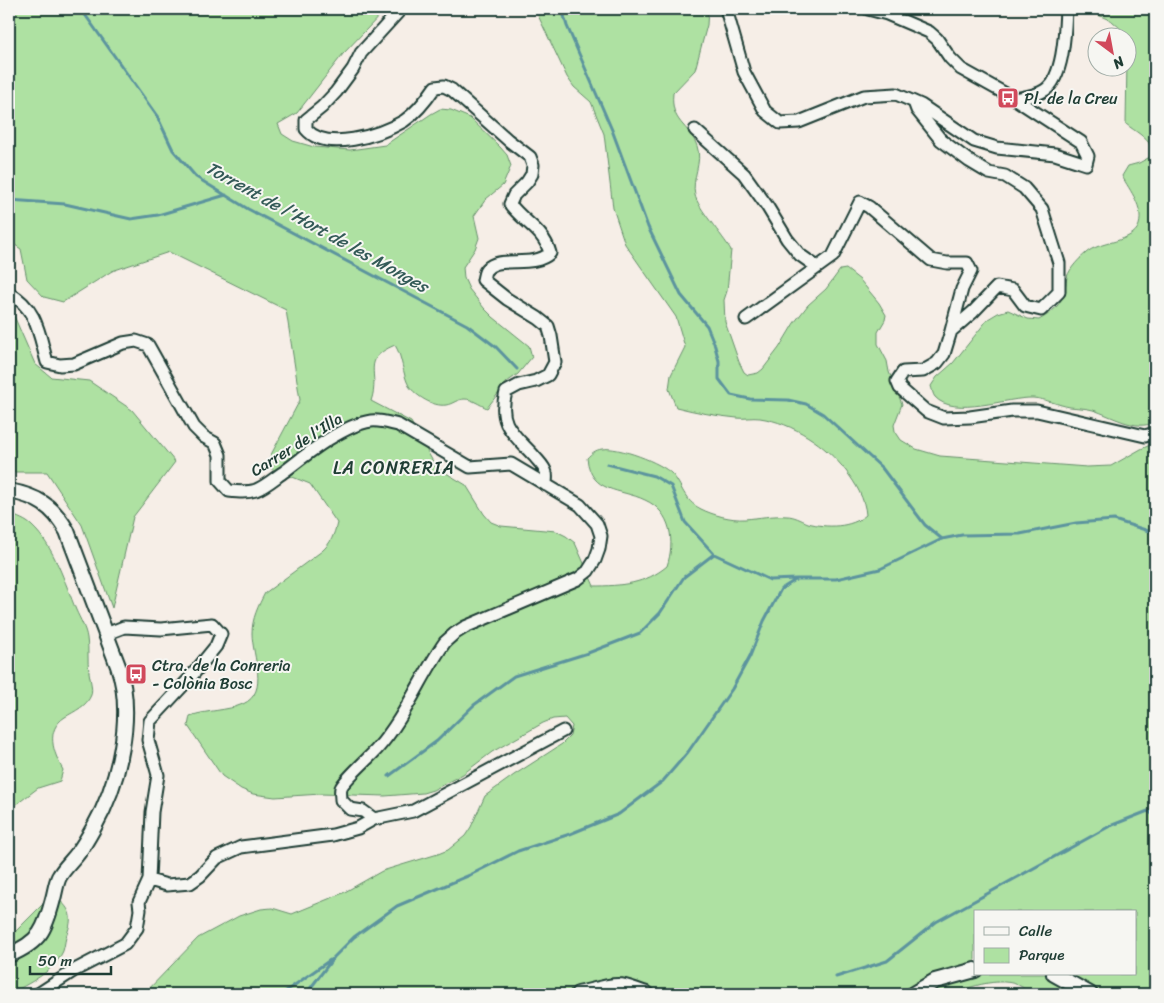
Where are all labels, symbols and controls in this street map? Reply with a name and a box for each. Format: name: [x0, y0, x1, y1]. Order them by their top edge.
north arrow: [1086, 28, 1136, 78]
text: N: [1108, 49, 1130, 76]
place label: Pl. de la Creu: [1024, 84, 1118, 113]
bus stop icon: Pl. de la Creu: [996, 86, 1020, 110]
water label: Torrent de l'Hort de les Monges: [200, 152, 436, 303]
street label: Carrer de l'Illa: [244, 404, 348, 484]
district label: LA CONRERIA: [333, 452, 455, 484]
place label: Ctra. de la Conreria - Colònia Bosc: [152, 651, 291, 698]
bus stop icon: Ctra. de la Conreria - Colònia Bosc: [124, 662, 148, 686]
legend: [974, 910, 1136, 976]
text: Calle: [1019, 918, 1052, 944]
text: Parque: [1019, 942, 1064, 968]
scale bar: [30, 943, 111, 975]
text: 50 m: [38, 948, 73, 974]

